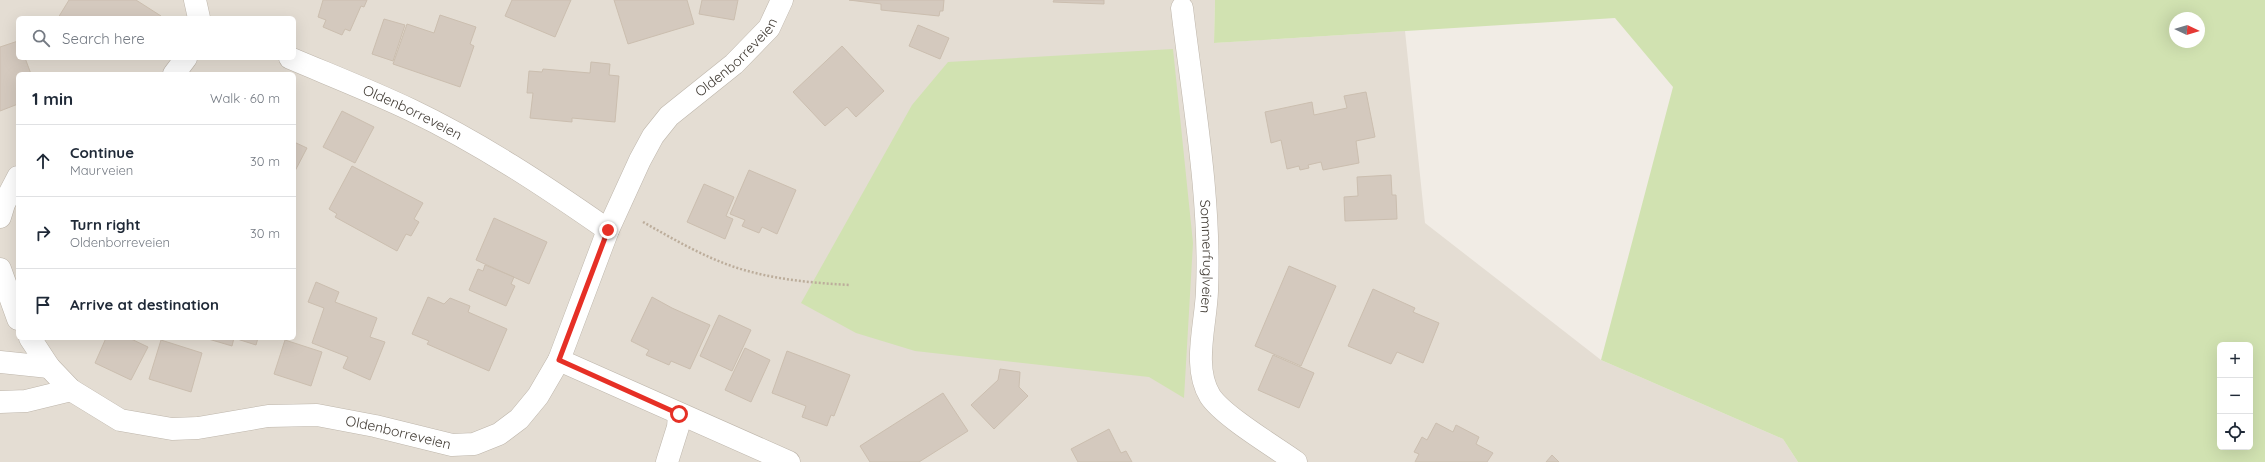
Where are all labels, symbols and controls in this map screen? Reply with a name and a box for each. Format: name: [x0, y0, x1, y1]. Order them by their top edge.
north arrow: [2169, 12, 2205, 48]
street label: Oldenborreveien: [691, 15, 781, 101]
search box: [16, 16, 296, 60]
icon: search: [30, 27, 52, 49]
text: Search here: [62, 29, 145, 48]
street label: Oldenborreveien: [360, 81, 465, 144]
text: 1 min: [32, 88, 73, 109]
text: Walk · 60 m: [210, 90, 280, 106]
text: Continue: [70, 143, 134, 162]
icon: ahead: [32, 150, 54, 172]
text: 30 m: [250, 153, 280, 169]
text: Maurveien: [70, 162, 133, 178]
street label: Sommerfuglveien: [1196, 199, 1217, 314]
text: Turn right: [70, 215, 141, 234]
route end: [599, 221, 617, 239]
icon: right: [32, 222, 54, 244]
text: 30 m: [250, 225, 280, 241]
text: Oldenborreveien: [70, 234, 170, 250]
icon: arrive: [32, 294, 54, 316]
text: Arrive at destination: [70, 295, 219, 314]
map controls: [2217, 342, 2253, 450]
button: +: [2217, 342, 2253, 378]
button: −: [2217, 378, 2253, 414]
route start: [670, 405, 688, 423]
street label: Oldenborreveien: [344, 412, 453, 453]
button: locate: [2217, 414, 2253, 450]

